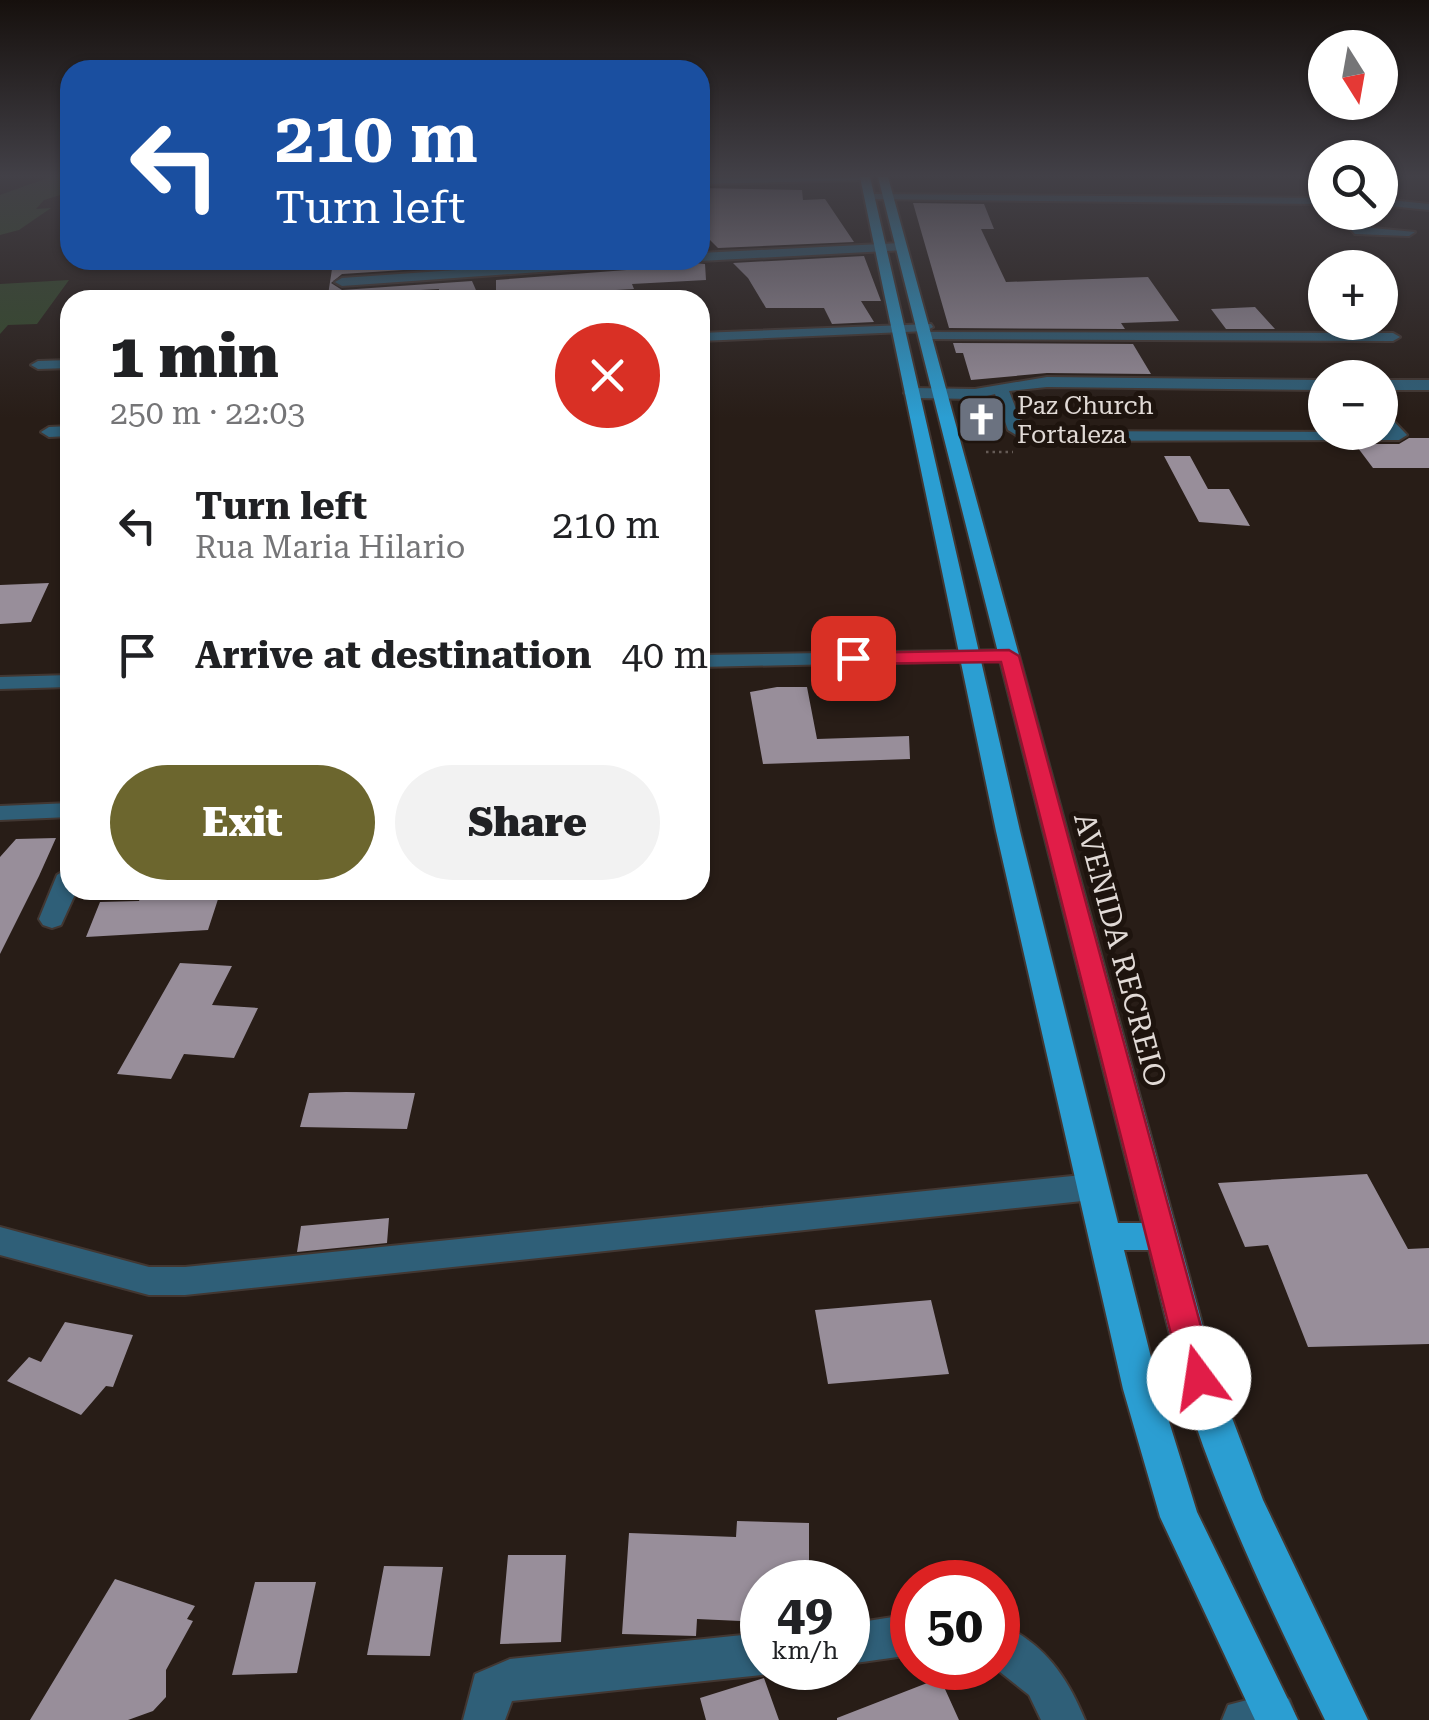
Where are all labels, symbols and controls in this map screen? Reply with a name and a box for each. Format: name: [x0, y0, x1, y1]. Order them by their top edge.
north arrow: [1308, 30, 1398, 120]
map controls: [1308, 30, 1398, 450]
text: 210 m: [275, 97, 478, 179]
icon: left: [110, 100, 240, 230]
button: search: [1308, 140, 1398, 230]
text: Turn left: [275, 181, 465, 234]
button: +: [1308, 250, 1398, 340]
text: 1 min: [110, 321, 279, 392]
button: close: [555, 323, 660, 428]
button: −: [1308, 360, 1398, 450]
place label: Paz Church Fortaleza: [1017, 391, 1154, 449]
church icon: Paz Church Fortaleza: [956, 393, 1008, 445]
text: 250 m · 22:03: [110, 394, 305, 432]
text: Turn left: [195, 484, 367, 528]
icon: left: [110, 498, 165, 553]
text: 210 m: [552, 503, 660, 547]
text: Rua Maria Hilario: [195, 528, 465, 566]
pin: [811, 616, 896, 701]
icon: arrive: [110, 628, 165, 683]
icon: arrive: [826, 631, 881, 686]
text: Arrive at destination: [195, 633, 591, 677]
text: 40 m: [621, 633, 708, 677]
button: Exit: [110, 765, 375, 880]
button: Share: [395, 765, 660, 880]
street label: AVENIDA RECREIO: [1067, 809, 1174, 1091]
position arrow: [1147, 1326, 1251, 1430]
speed limit sign: 50: [890, 1560, 1020, 1690]
text: 49: [777, 1584, 833, 1642]
text: km/h: [772, 1636, 838, 1665]

